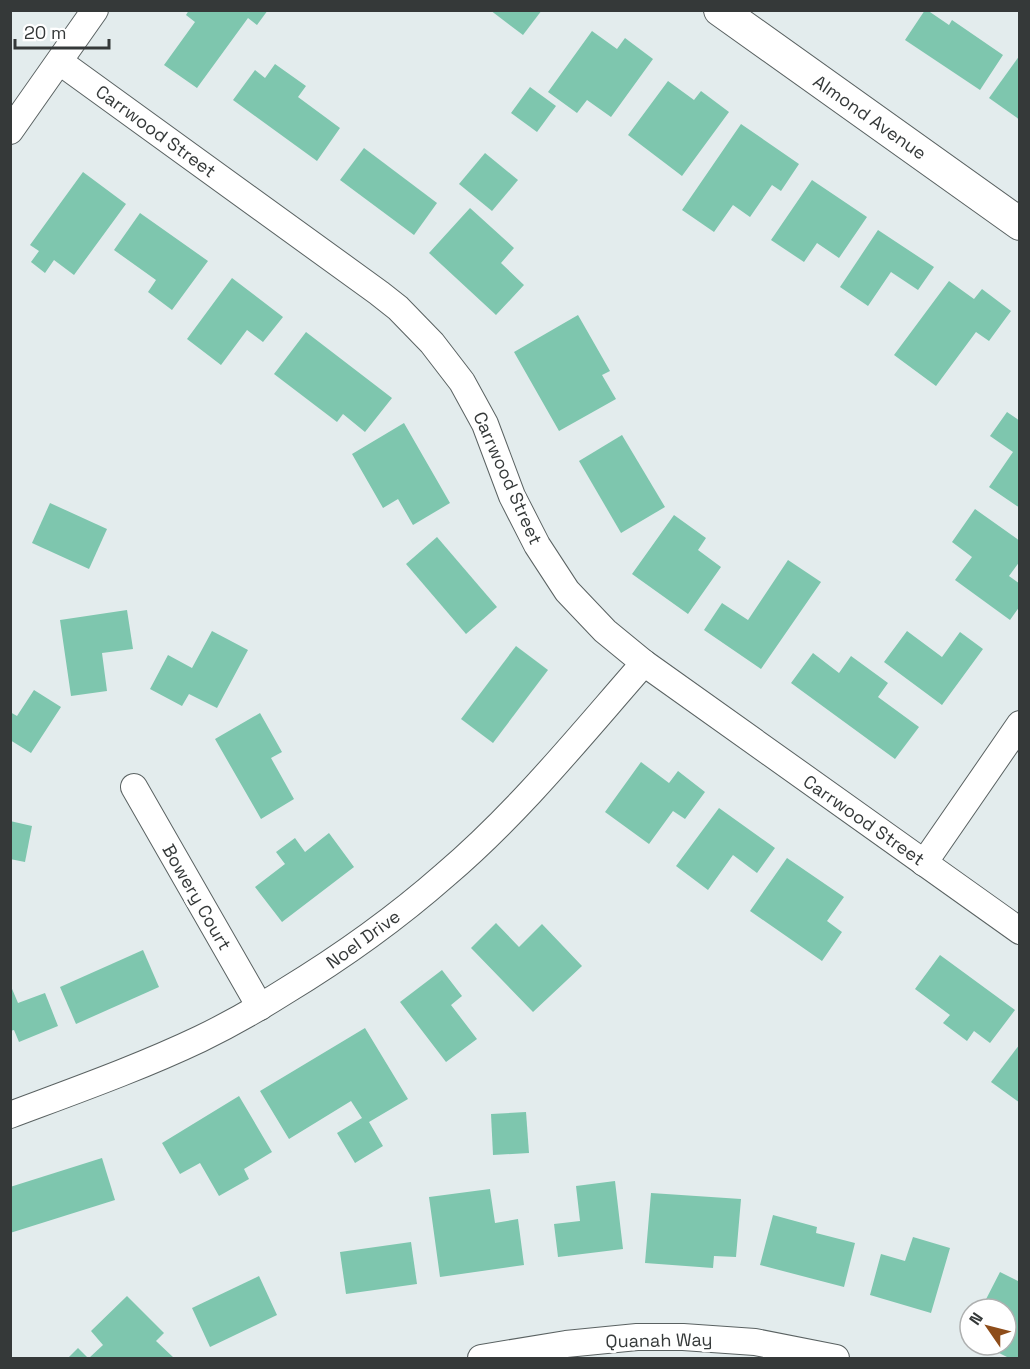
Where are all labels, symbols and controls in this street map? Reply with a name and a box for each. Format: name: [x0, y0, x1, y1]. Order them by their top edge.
scale bar: [15, 12, 110, 50]
text: 20 m: [24, 21, 67, 44]
street label: Almond Avenue: [809, 69, 931, 165]
street label: Carrwood Street: [91, 80, 221, 182]
street label: Carrwood Street: [468, 408, 548, 548]
street label: Carrwood Street: [799, 770, 929, 870]
street label: Bowery Court: [157, 840, 237, 954]
street label: Noel Drive: [321, 904, 405, 974]
north arrow: [958, 1297, 1018, 1357]
text: N: [964, 1308, 988, 1329]
street label: Quanah Way: [605, 1328, 713, 1352]

